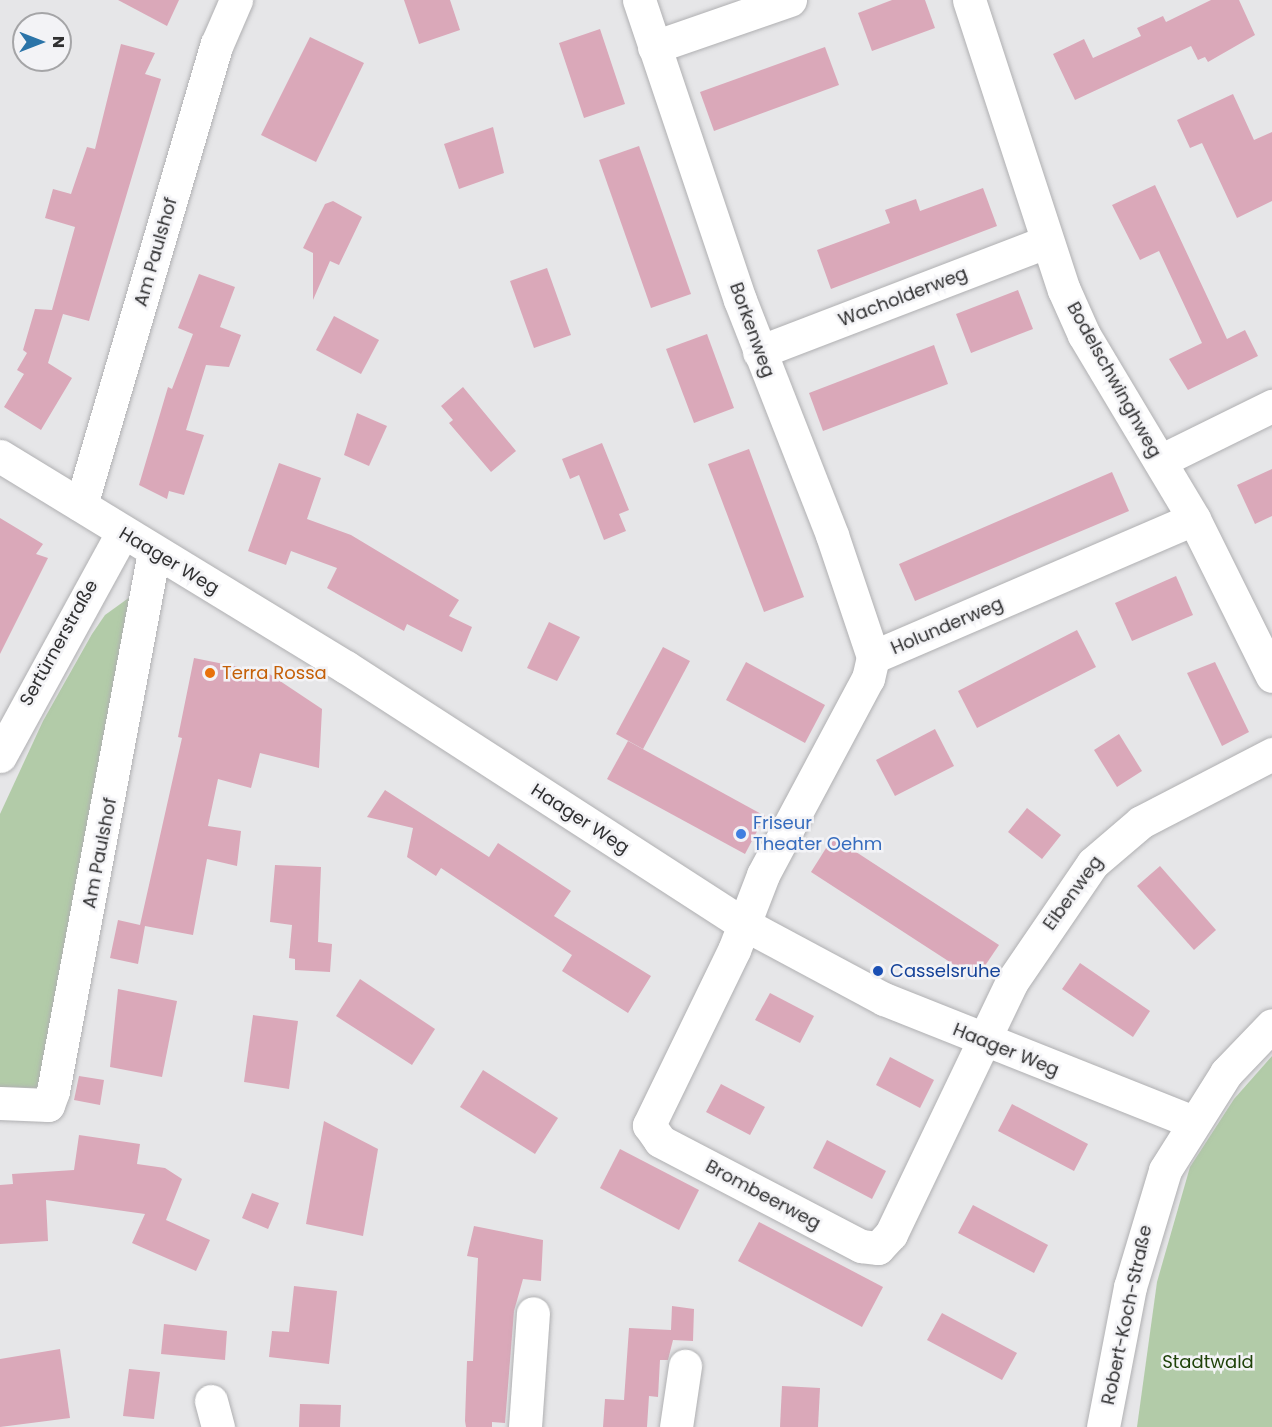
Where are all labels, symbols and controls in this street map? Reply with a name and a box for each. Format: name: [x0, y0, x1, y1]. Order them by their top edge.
north arrow: [12, 12, 72, 72]
text: N: [47, 36, 70, 48]
street label: Am Paulshof: [130, 195, 182, 309]
street label: Wacholderweg: [836, 263, 970, 331]
street label: Borkenweg: [725, 280, 779, 380]
street label: Bodelschwinghweg: [1062, 298, 1166, 462]
street label: Haager Weg: [115, 523, 223, 599]
street label: Sertürnerstraße: [15, 576, 103, 710]
street label: Holunderweg: [888, 593, 1006, 659]
place label: Terra Rossa: [222, 662, 327, 684]
marker: Terra Rossa: [203, 666, 217, 680]
street label: Haager Weg: [527, 779, 633, 859]
street label: Am Paulshof: [79, 796, 121, 910]
place label: Friseur Theater Oehm: [753, 813, 882, 856]
marker: Friseur Theater Oehm: [734, 827, 748, 841]
street label: Eibenweg: [1039, 852, 1107, 934]
place label: Casselsruhe: [890, 960, 1001, 982]
marker: Casselsruhe: [871, 964, 885, 978]
street label: Haager Weg: [950, 1019, 1062, 1081]
street label: Brombeerweg: [702, 1156, 824, 1234]
street label: Robert-Koch-Straße: [1097, 1223, 1157, 1407]
park label: Stadtwald: [1162, 1351, 1254, 1373]

